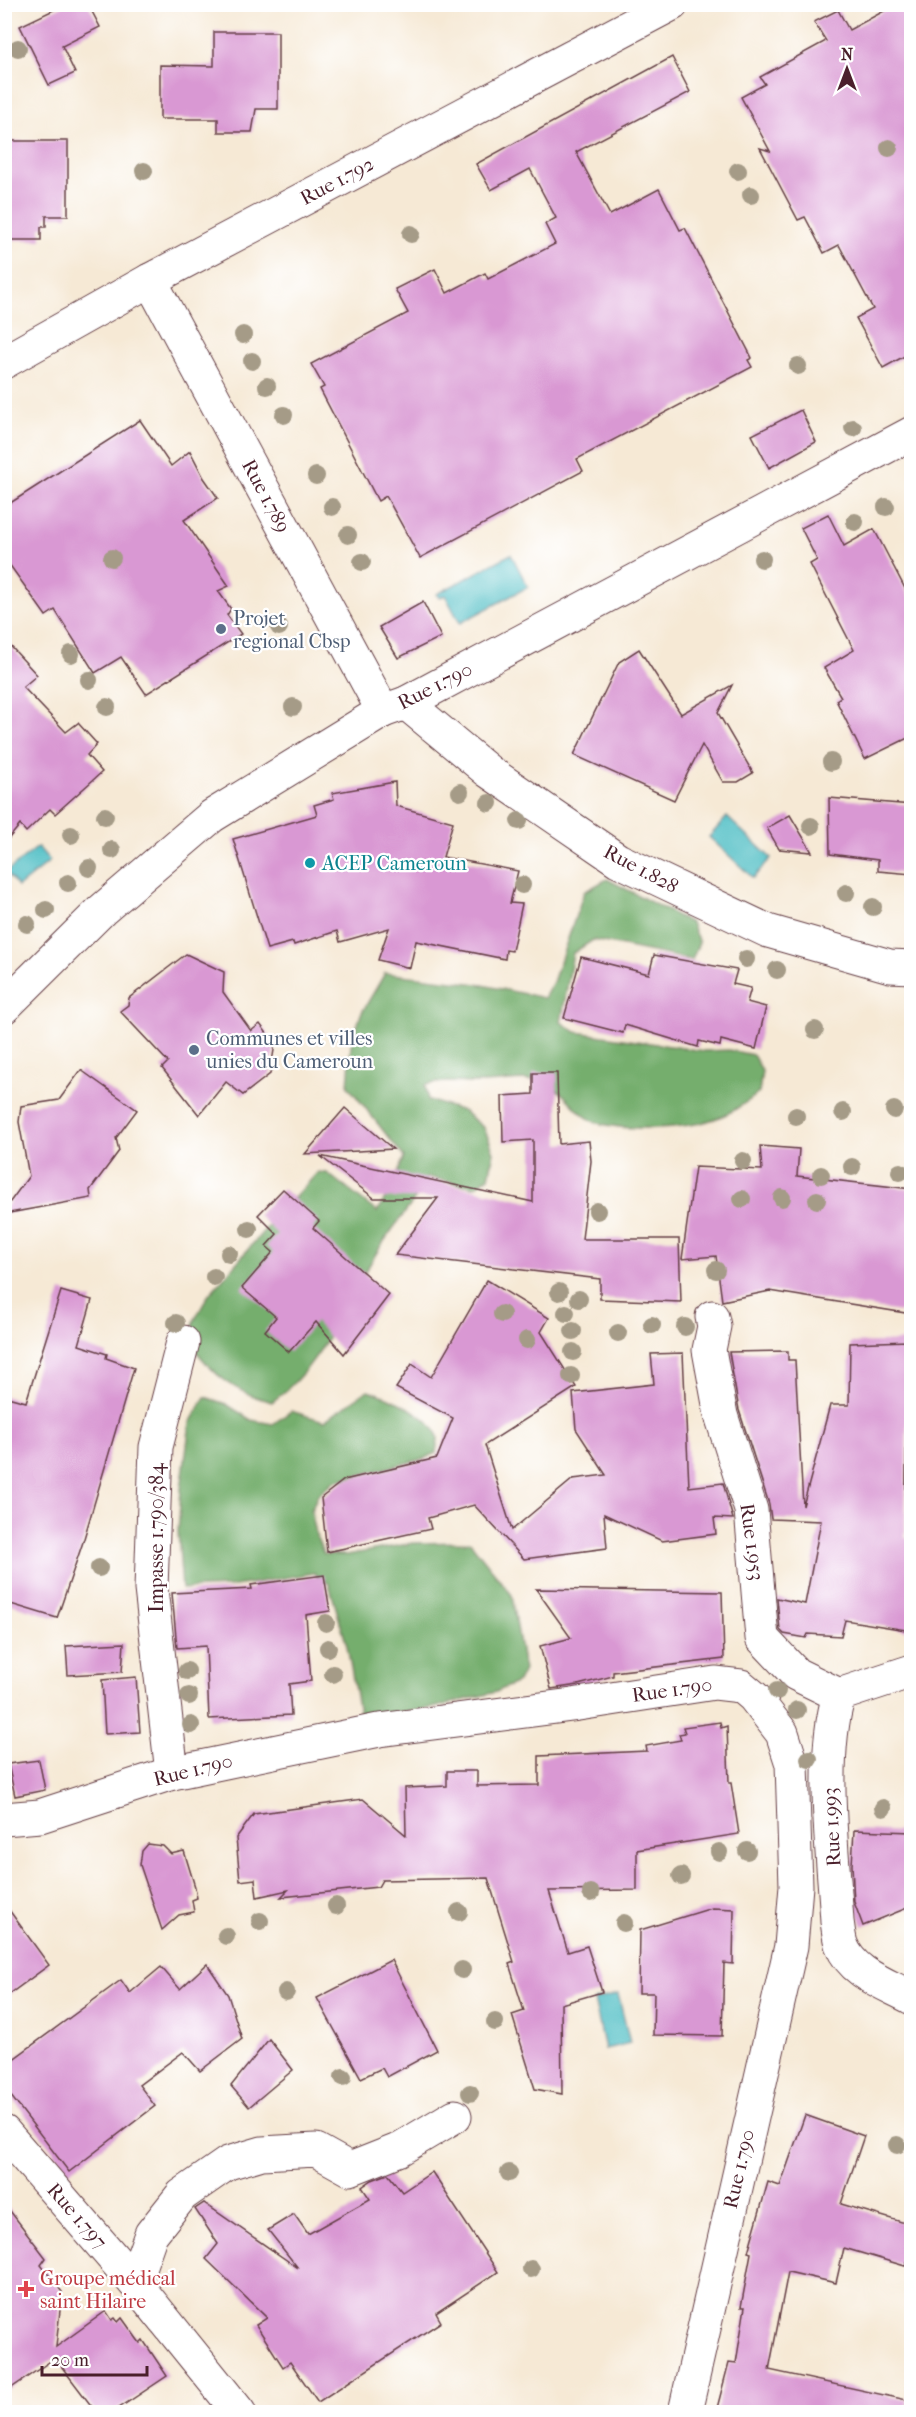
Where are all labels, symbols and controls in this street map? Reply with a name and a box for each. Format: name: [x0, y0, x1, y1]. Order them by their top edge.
north arrow: [817, 39, 877, 99]
text: N: [841, 45, 854, 64]
street label: Rue 1.792: [296, 152, 378, 210]
street label: Rue 1.789: [237, 455, 295, 537]
place label: Projet regional Cbsp: [233, 607, 351, 653]
marker: Projet regional Cbsp: [214, 622, 228, 636]
street label: Rue 1.790: [394, 657, 476, 715]
street label: Rue 1.828: [600, 840, 682, 898]
place label: ACEP Cameroun: [321, 852, 467, 875]
marker: ACEP Cameroun: [303, 856, 317, 870]
place label: Communes et villes unies du Cameroun: [205, 1027, 373, 1073]
marker: Communes et villes unies du Cameroun: [187, 1043, 201, 1057]
street label: Impasse 1.790/384: [145, 1462, 168, 1613]
street label: Rue 1.953: [735, 1502, 769, 1582]
street label: Rue 1.790: [630, 1673, 714, 1707]
street label: Rue 1.790: [151, 1749, 235, 1791]
street label: Rue 1.993: [818, 1787, 846, 1867]
street label: Rue 1.790: [719, 2127, 759, 2211]
street label: Rue 1.797: [42, 2179, 112, 2254]
place label: Groupe médical saint Hilaire: [40, 2267, 176, 2313]
marker: Groupe médical saint Hilaire: [17, 2280, 35, 2298]
scale bar: [42, 2339, 147, 2377]
text: 20 m: [51, 2350, 89, 2371]

